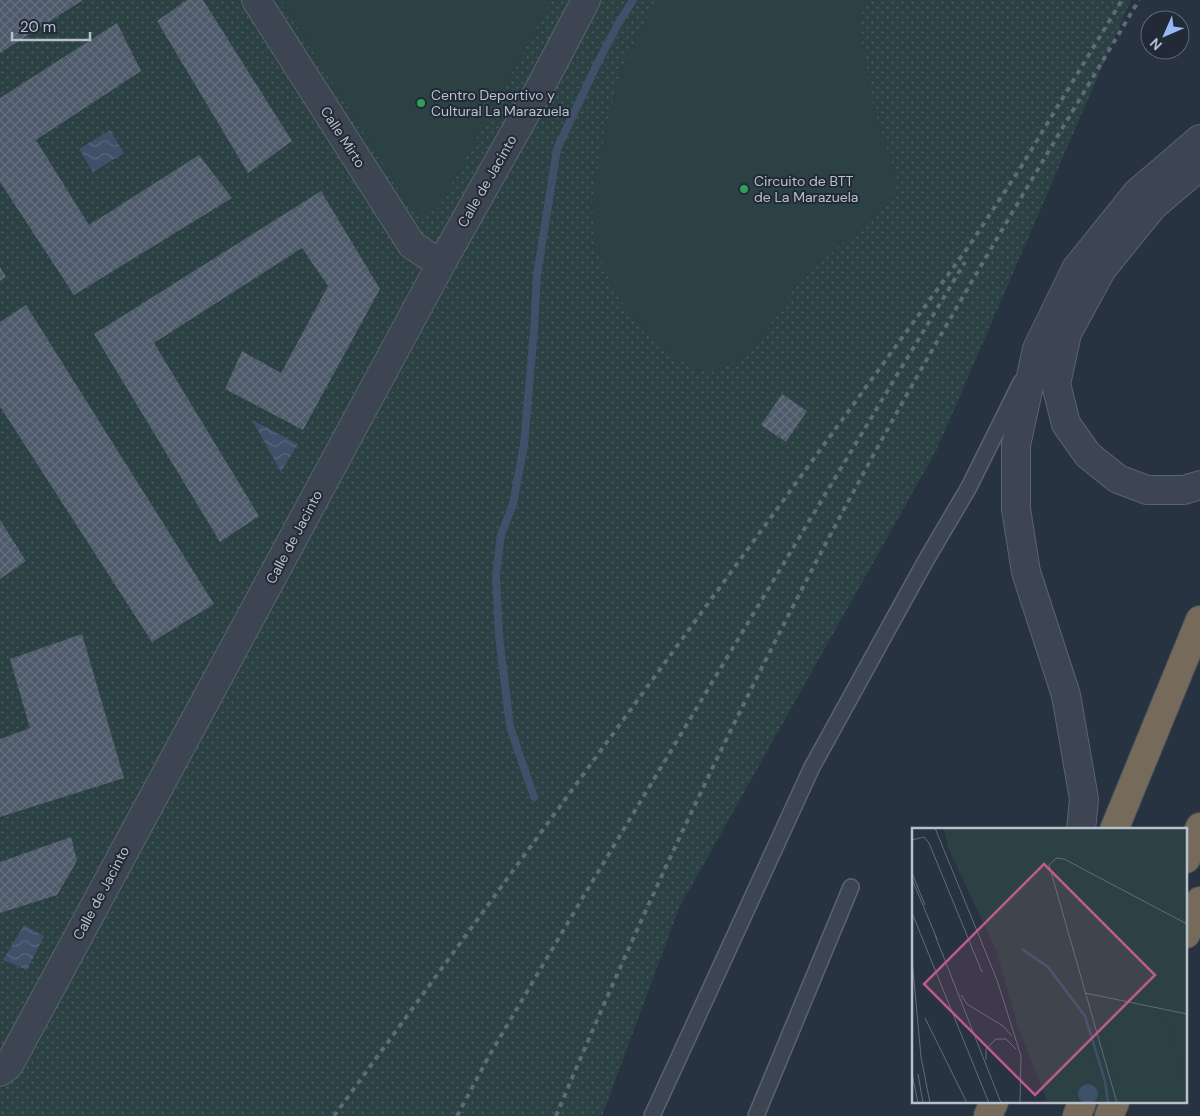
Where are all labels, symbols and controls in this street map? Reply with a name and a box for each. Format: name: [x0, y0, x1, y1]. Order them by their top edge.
scale bar: [12, 10, 90, 42]
north arrow: [1140, 10, 1190, 60]
text: 20 m: [20, 17, 56, 37]
text: N: [1146, 34, 1166, 54]
place label: Centro Deportivo y Cultural La Marazuela: [431, 86, 569, 120]
marker: Centro Deportivo y Cultural La Marazuela: [415, 97, 427, 109]
street label: Calle Mirto: [317, 103, 369, 171]
street label: Calle de Jacinto: [453, 132, 521, 230]
place label: Circuito de BTT de La Marazuela: [754, 172, 858, 206]
marker: Circuito de BTT de La Marazuela: [738, 183, 750, 195]
street label: Calle de Jacinto: [262, 487, 326, 587]
inset map: [912, 828, 1188, 1104]
street label: Calle de Jacinto: [69, 843, 133, 943]

